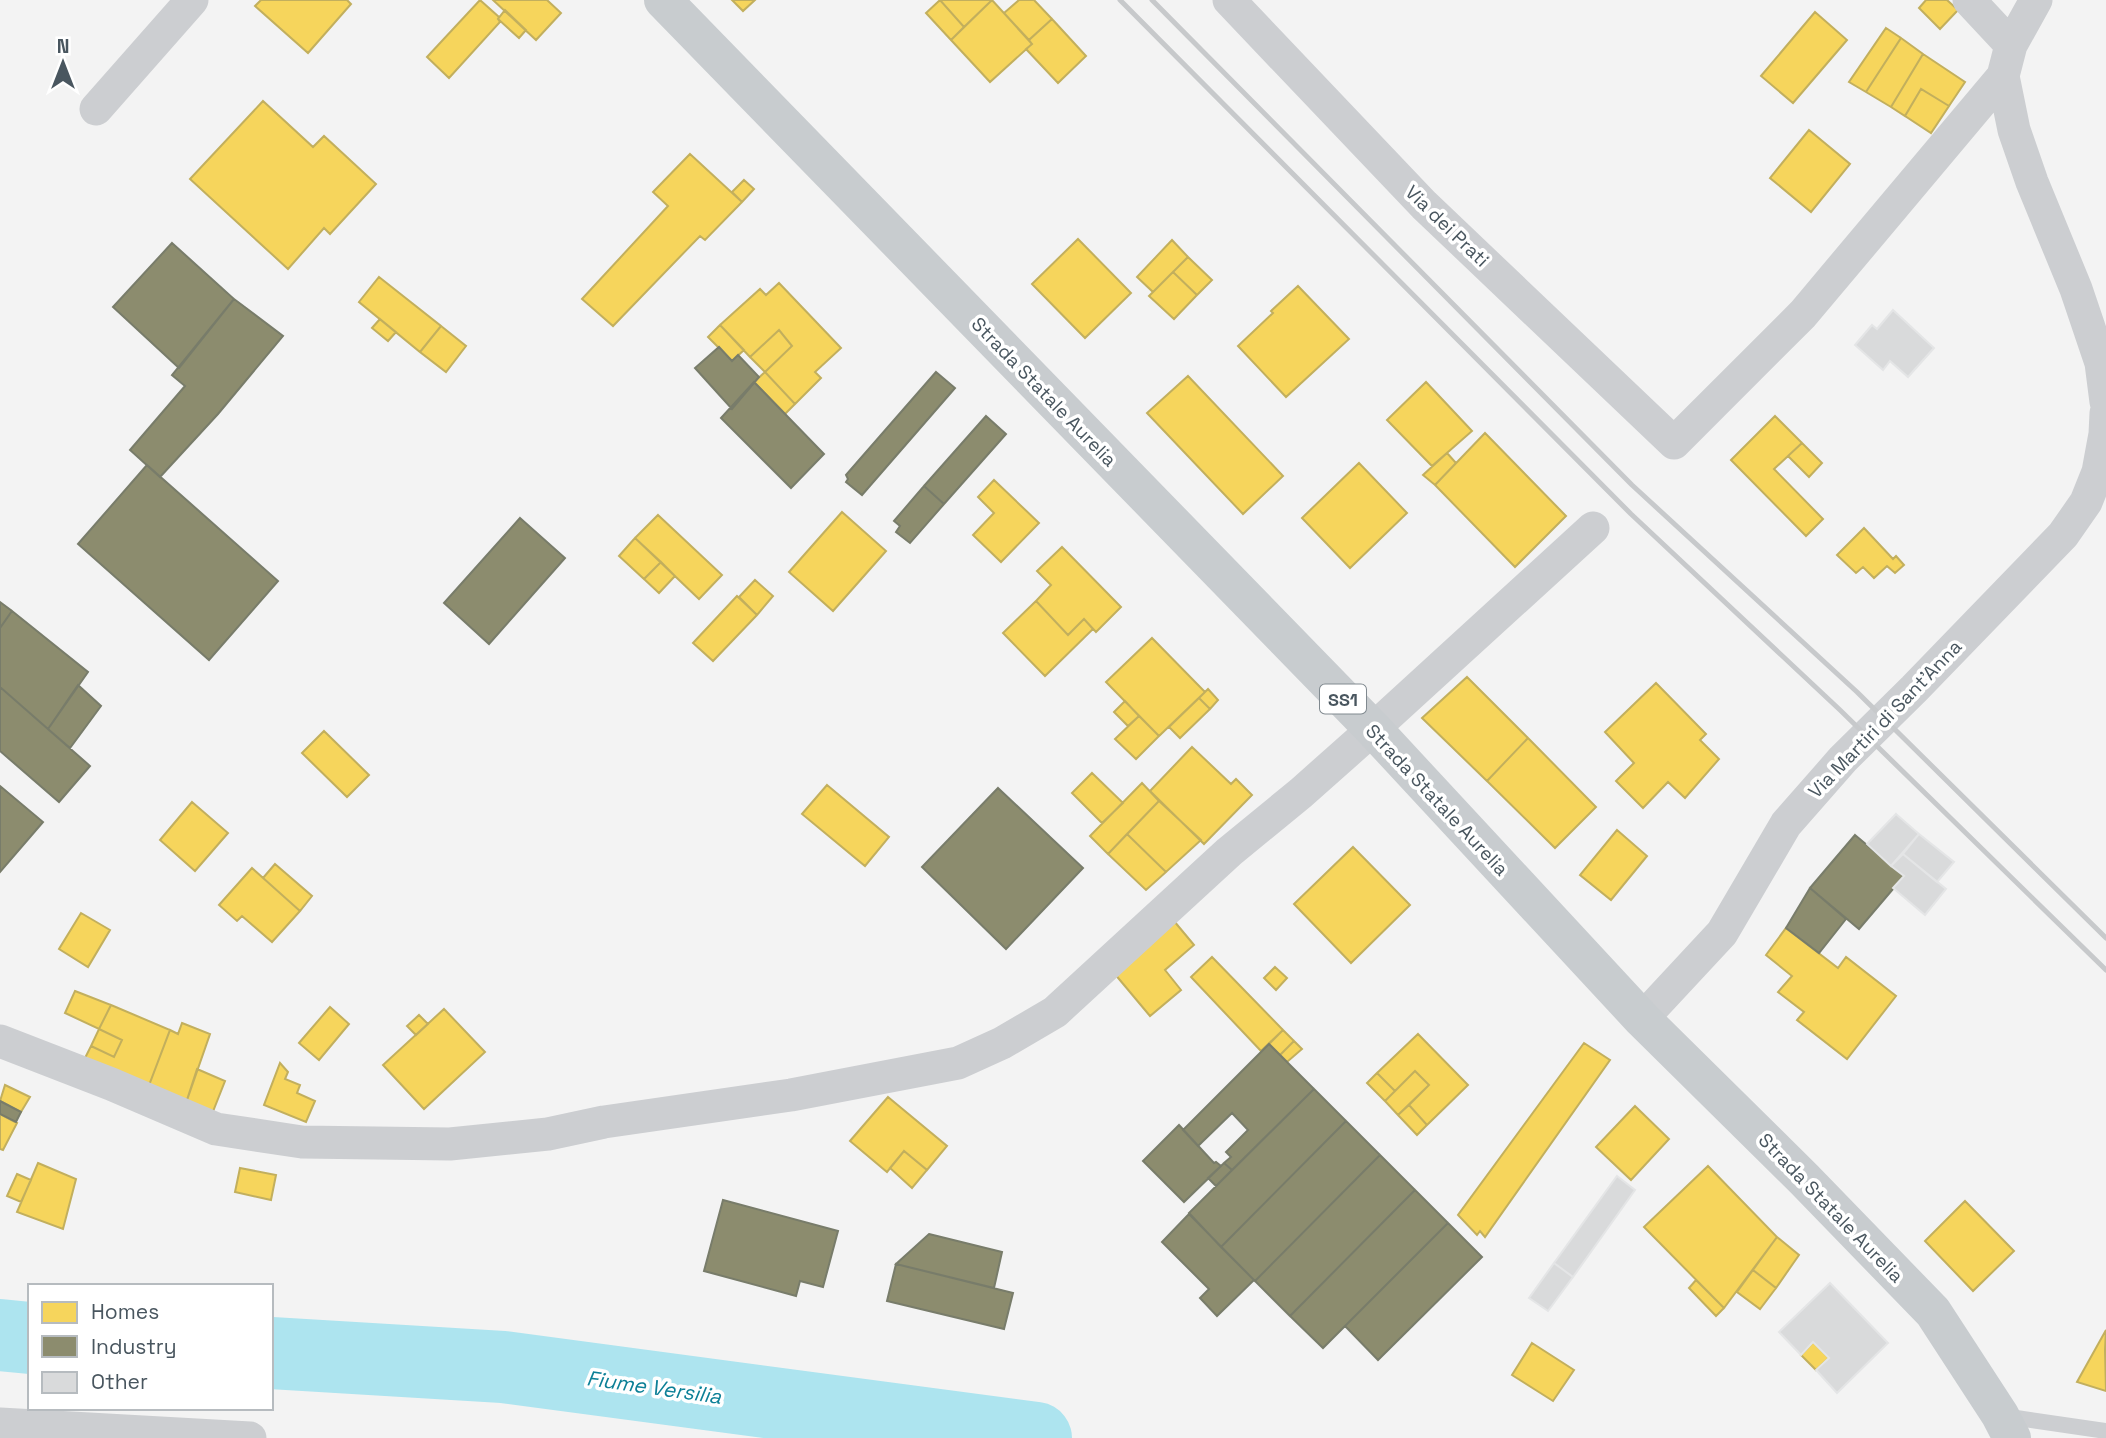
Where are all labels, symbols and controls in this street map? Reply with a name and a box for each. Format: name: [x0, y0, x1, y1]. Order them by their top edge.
north arrow: [28, 28, 98, 98]
text: N: [57, 34, 69, 59]
street label: Via dei Prati: [1400, 180, 1494, 272]
street label: Strada Statale Aurelia: [966, 312, 1122, 472]
street label: Via Martiri di Sant'Anna: [1803, 634, 1967, 803]
road number: SS1: [1320, 684, 1366, 714]
street label: Strada Statale Aurelia: [1360, 719, 1514, 881]
street label: Strada Statale Aurelia: [1753, 1128, 1909, 1288]
legend: [28, 1284, 273, 1410]
text: Homes: [91, 1298, 159, 1325]
text: Industry: [91, 1333, 177, 1360]
water label: Fiume Versilia: [585, 1364, 724, 1410]
text: Other: [91, 1368, 148, 1395]

